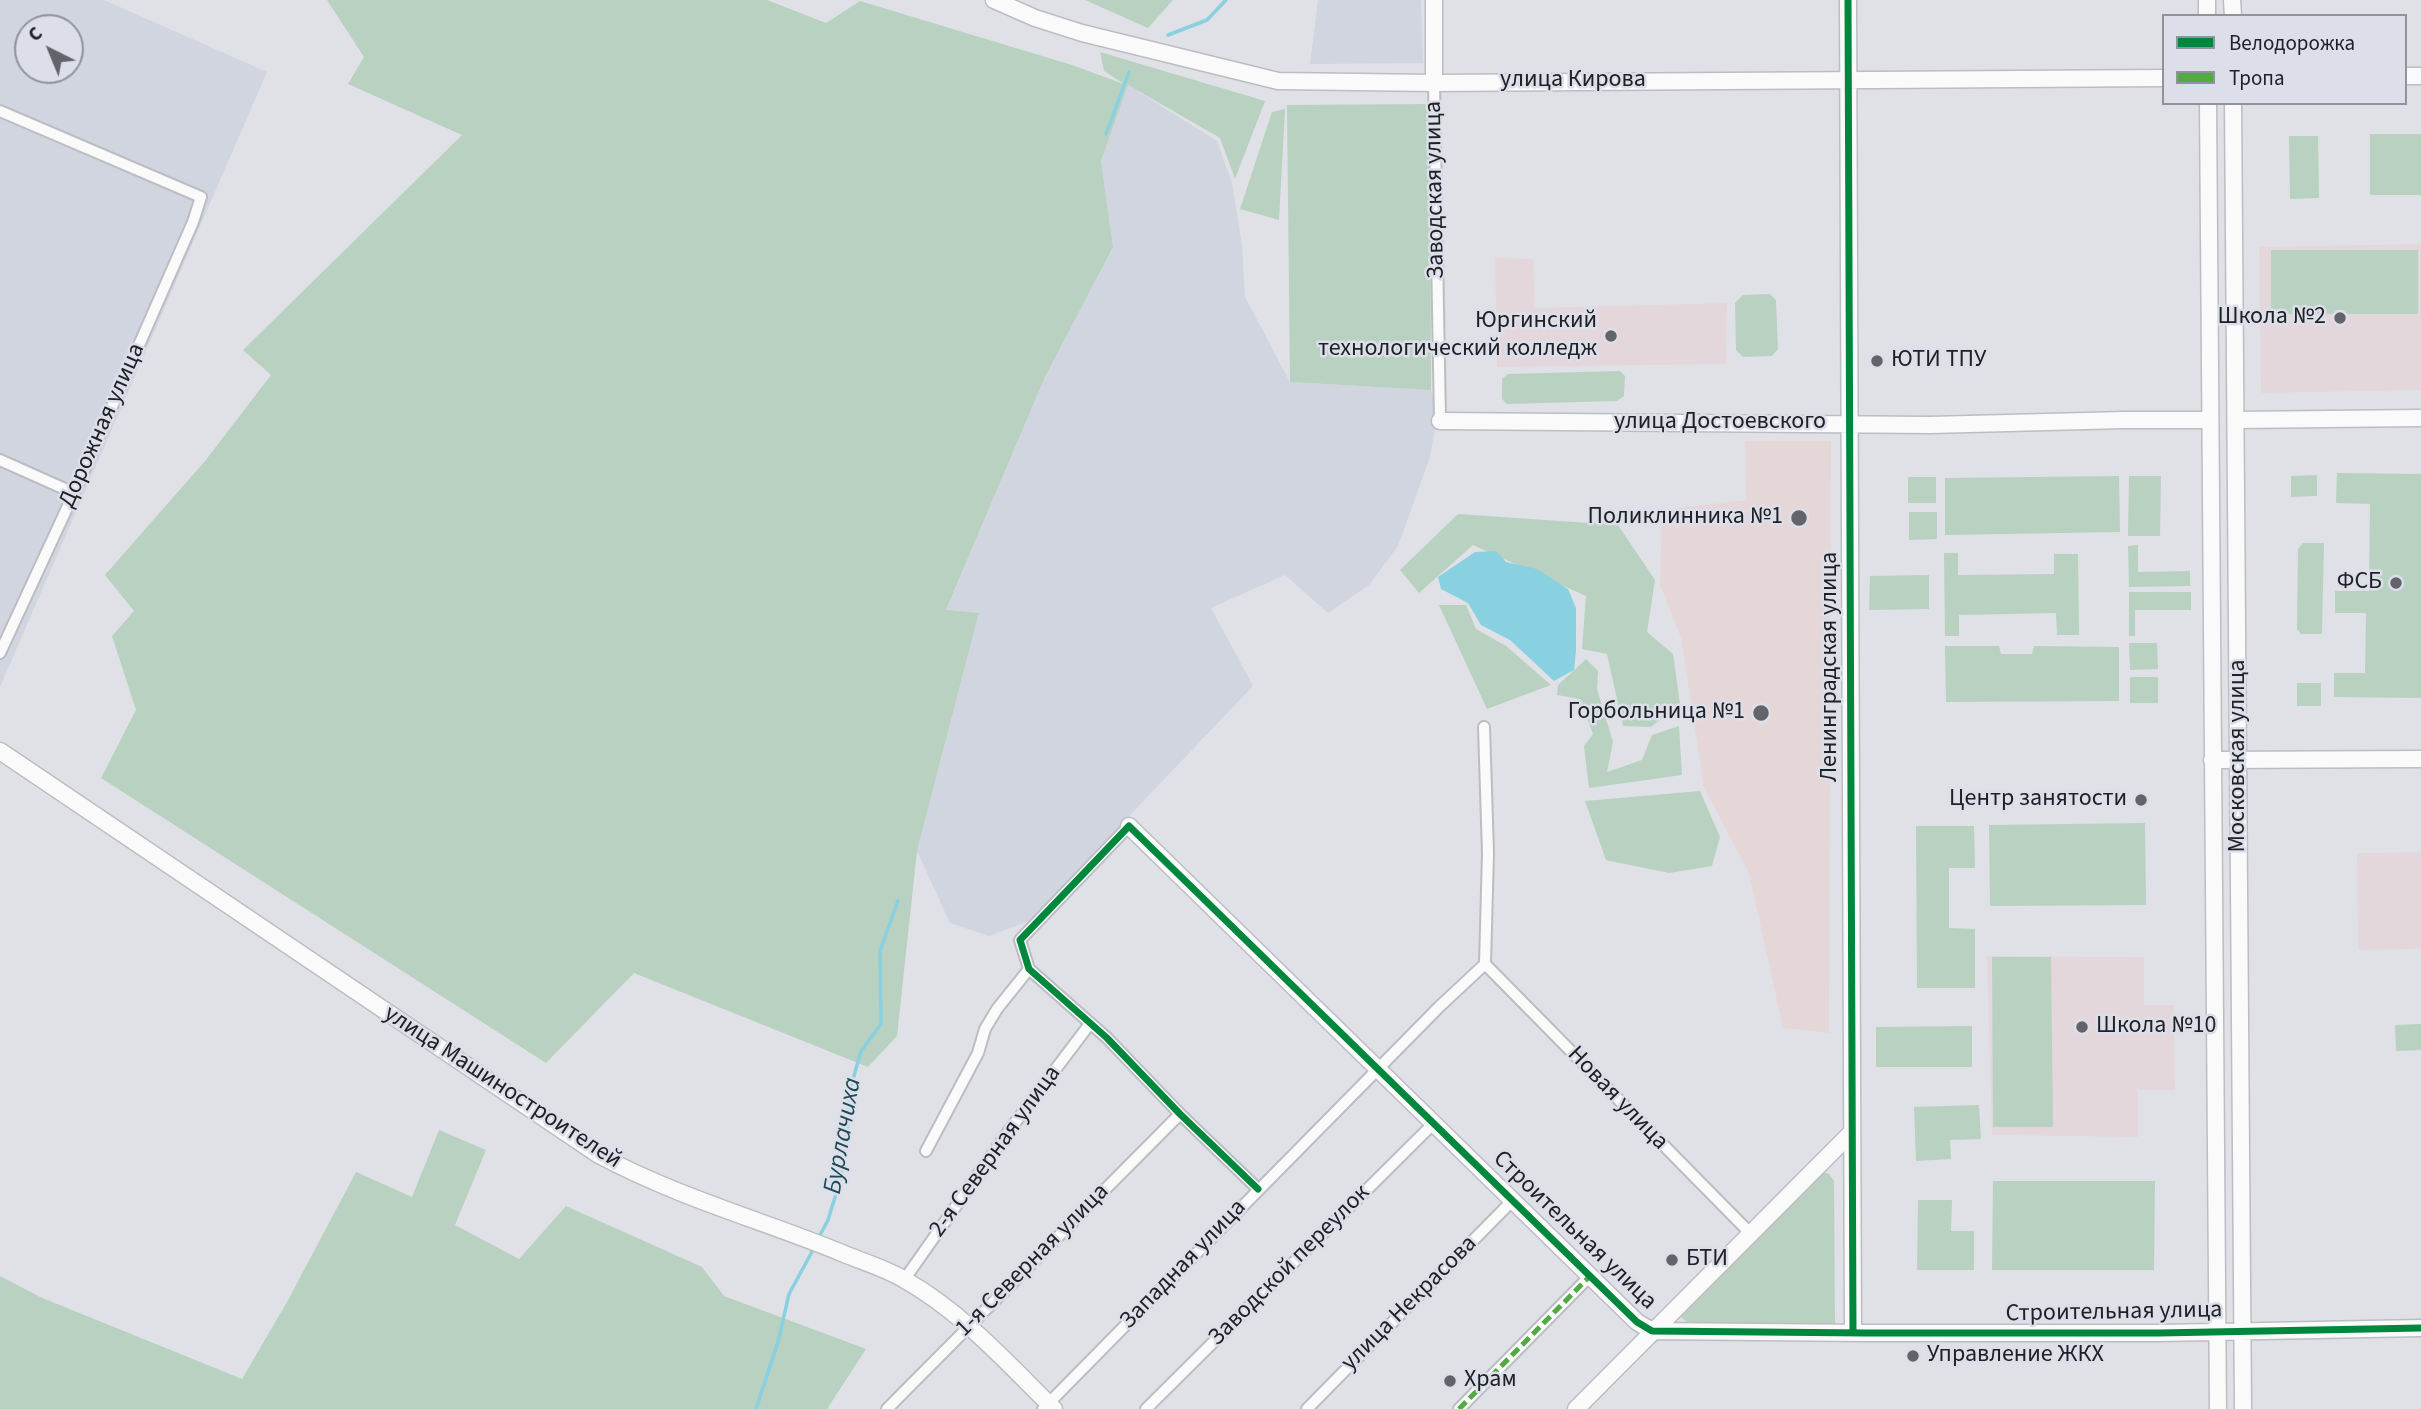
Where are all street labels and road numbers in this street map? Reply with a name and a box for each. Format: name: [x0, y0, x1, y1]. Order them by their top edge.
street label: улица Кирова: [1500, 67, 1646, 95]
street label: Заводская улица: [1420, 101, 1452, 279]
street label: Дорожная улица: [54, 339, 152, 513]
street label: улица Достоевского: [1614, 409, 1826, 437]
street label: Ленинградская улица: [1817, 552, 1845, 782]
street label: Московская улица: [2225, 660, 2253, 852]
street label: улица Машиностроителей: [378, 1000, 626, 1176]
street label: Новая улица: [1560, 1041, 1674, 1157]
street label: 2-я Северная улица: [924, 1061, 1068, 1243]
street label: Строительная улица: [1486, 1145, 1662, 1317]
street label: 1-я Северная улица: [950, 1178, 1116, 1344]
street label: Заводской переулок: [1203, 1179, 1377, 1353]
street label: Западная улица: [1115, 1194, 1253, 1336]
street label: улица Некрасова: [1336, 1230, 1484, 1378]
street label: Строительная улица: [2005, 1297, 2223, 1329]

